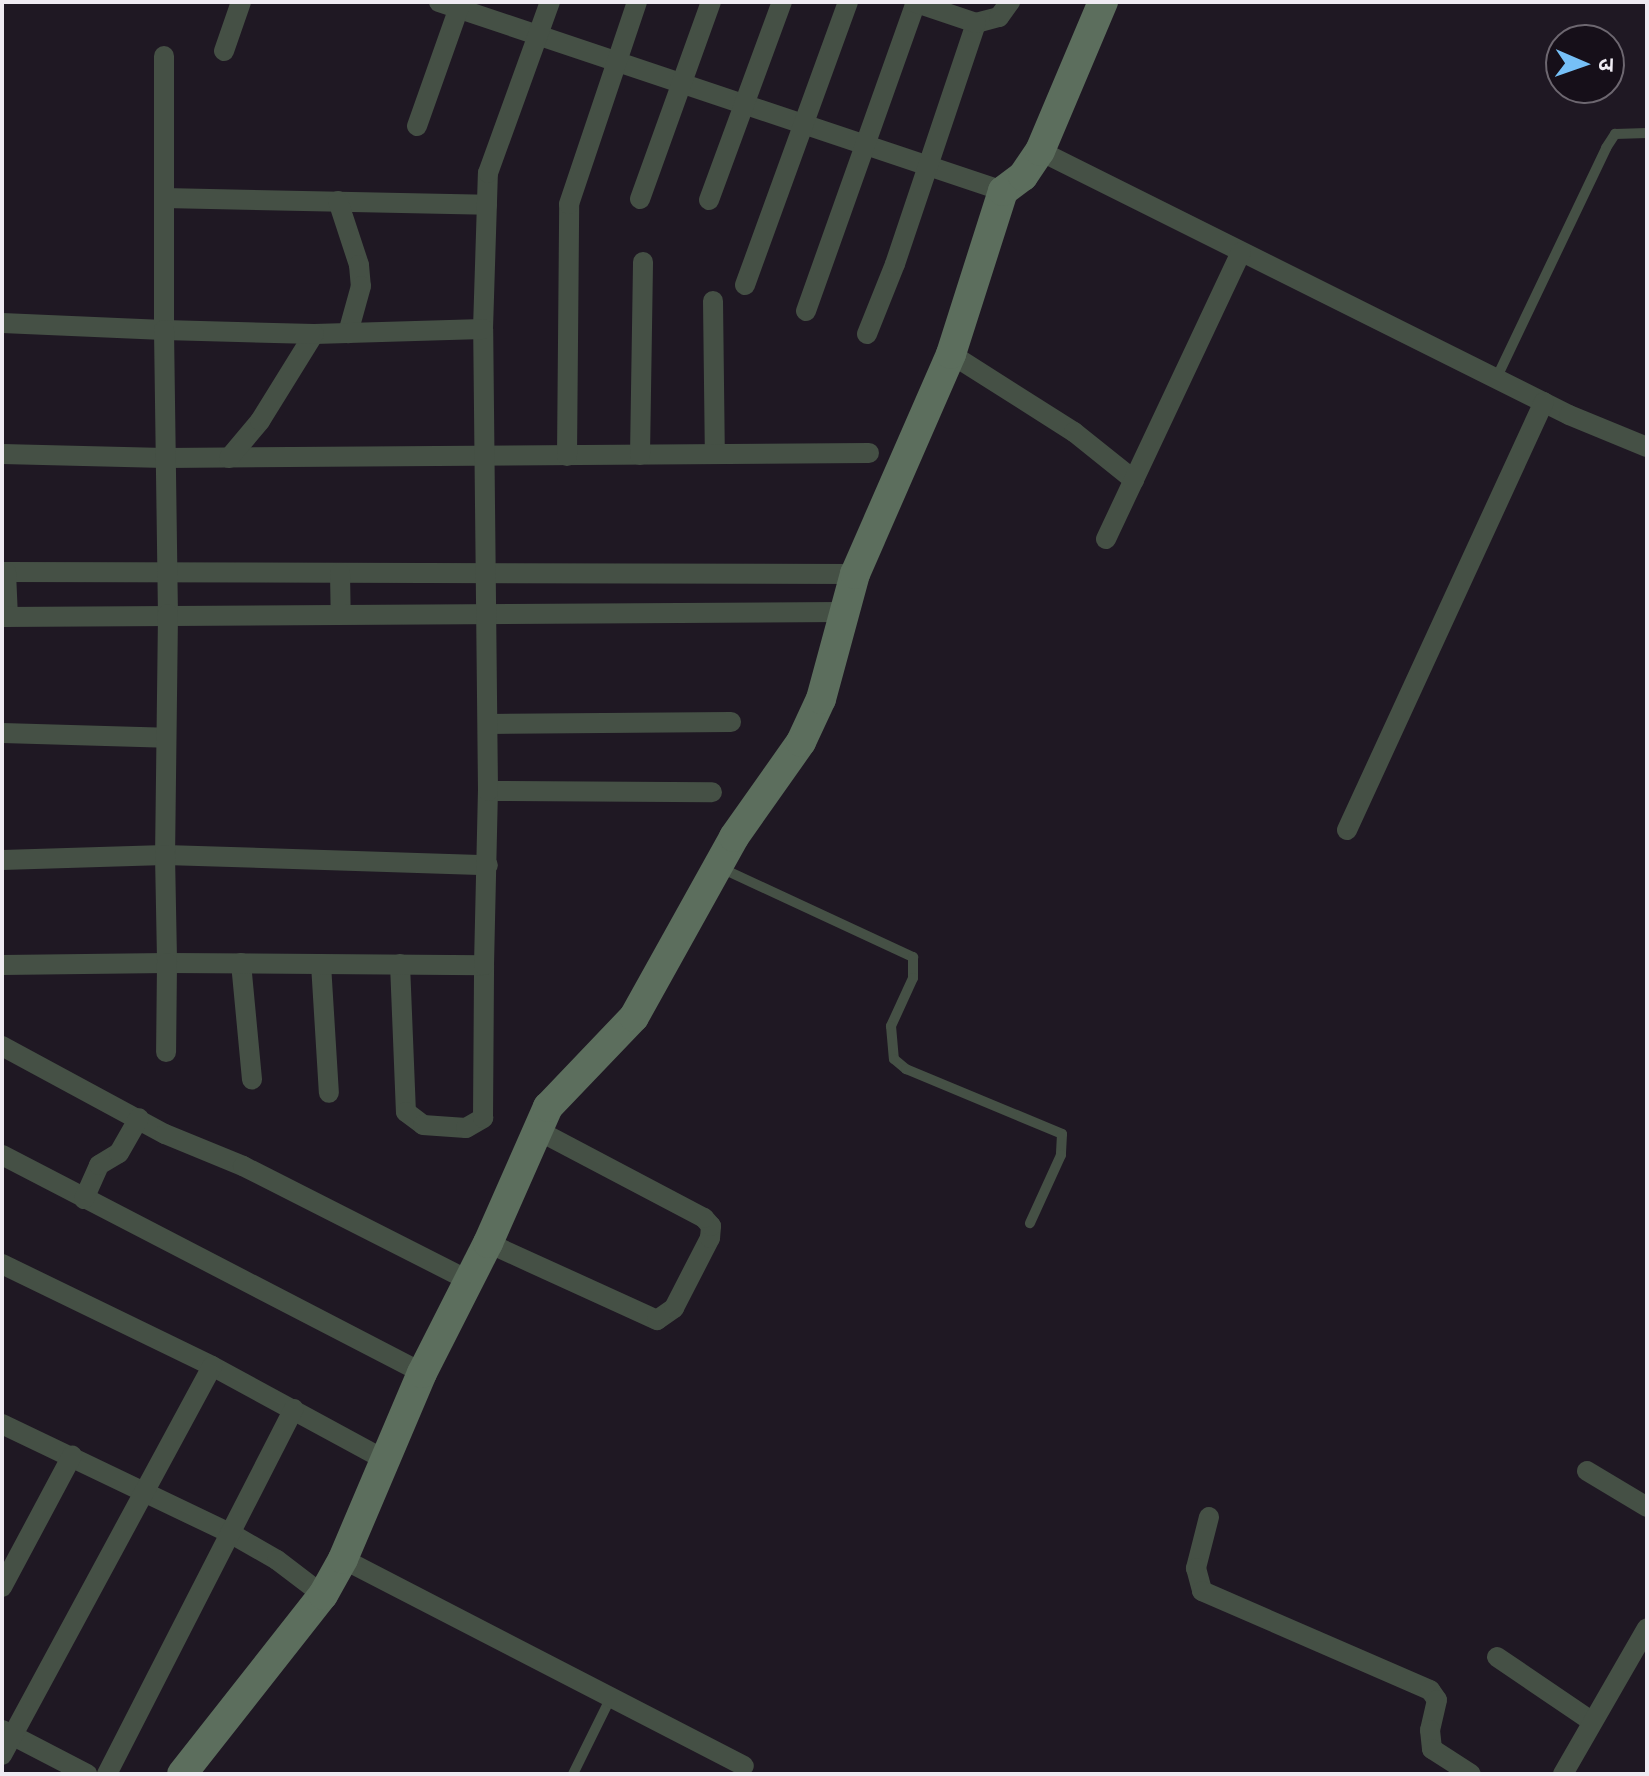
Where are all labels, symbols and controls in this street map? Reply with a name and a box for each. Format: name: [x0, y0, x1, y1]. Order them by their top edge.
north arrow: [1545, 24, 1625, 104]
text: उ: [1593, 58, 1621, 72]

